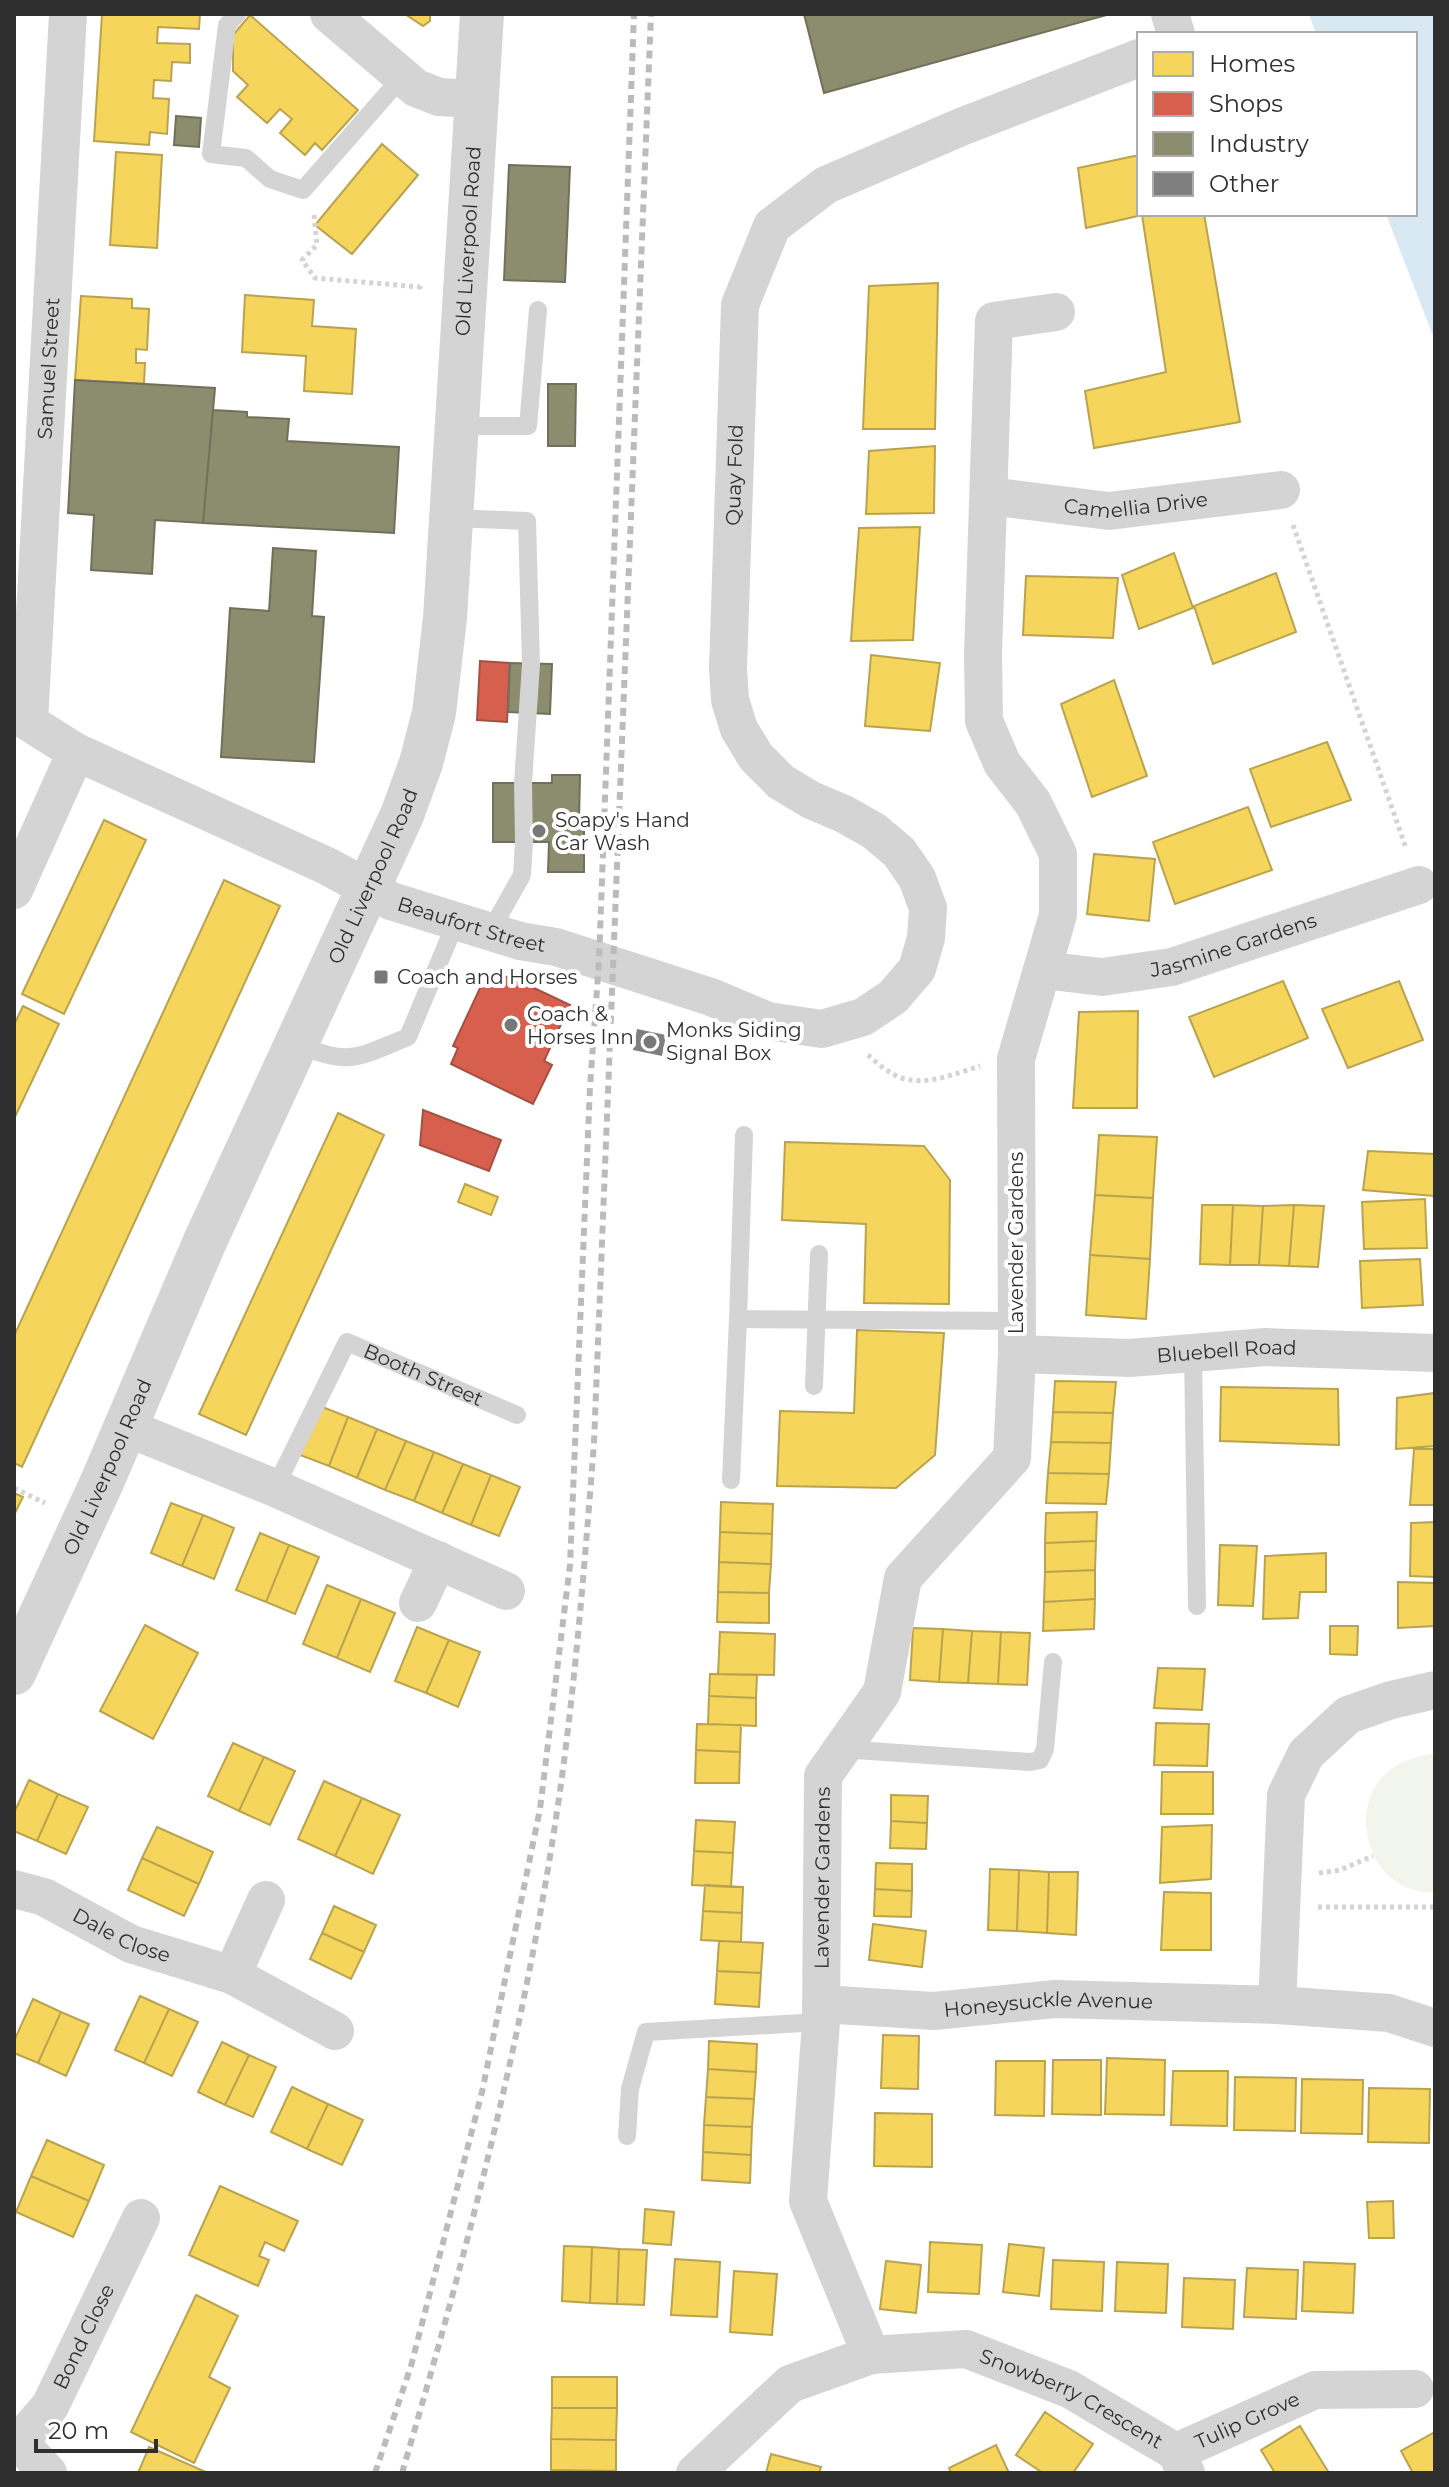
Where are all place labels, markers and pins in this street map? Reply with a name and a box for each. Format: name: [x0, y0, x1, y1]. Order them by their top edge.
place label: Soapy's Hand Car Wash: [555, 808, 690, 855]
marker: Soapy's Hand Car Wash: [530, 822, 548, 840]
place label: Coach and Horses: [397, 965, 578, 989]
marker: Coach and Horses: [372, 968, 390, 986]
place label: Coach & Horses Inn: [527, 1002, 634, 1049]
marker: Coach & Horses Inn: [502, 1016, 520, 1034]
place label: Monks Siding Signal Box: [666, 1018, 802, 1065]
marker: Monks Siding Signal Box: [641, 1033, 659, 1051]

